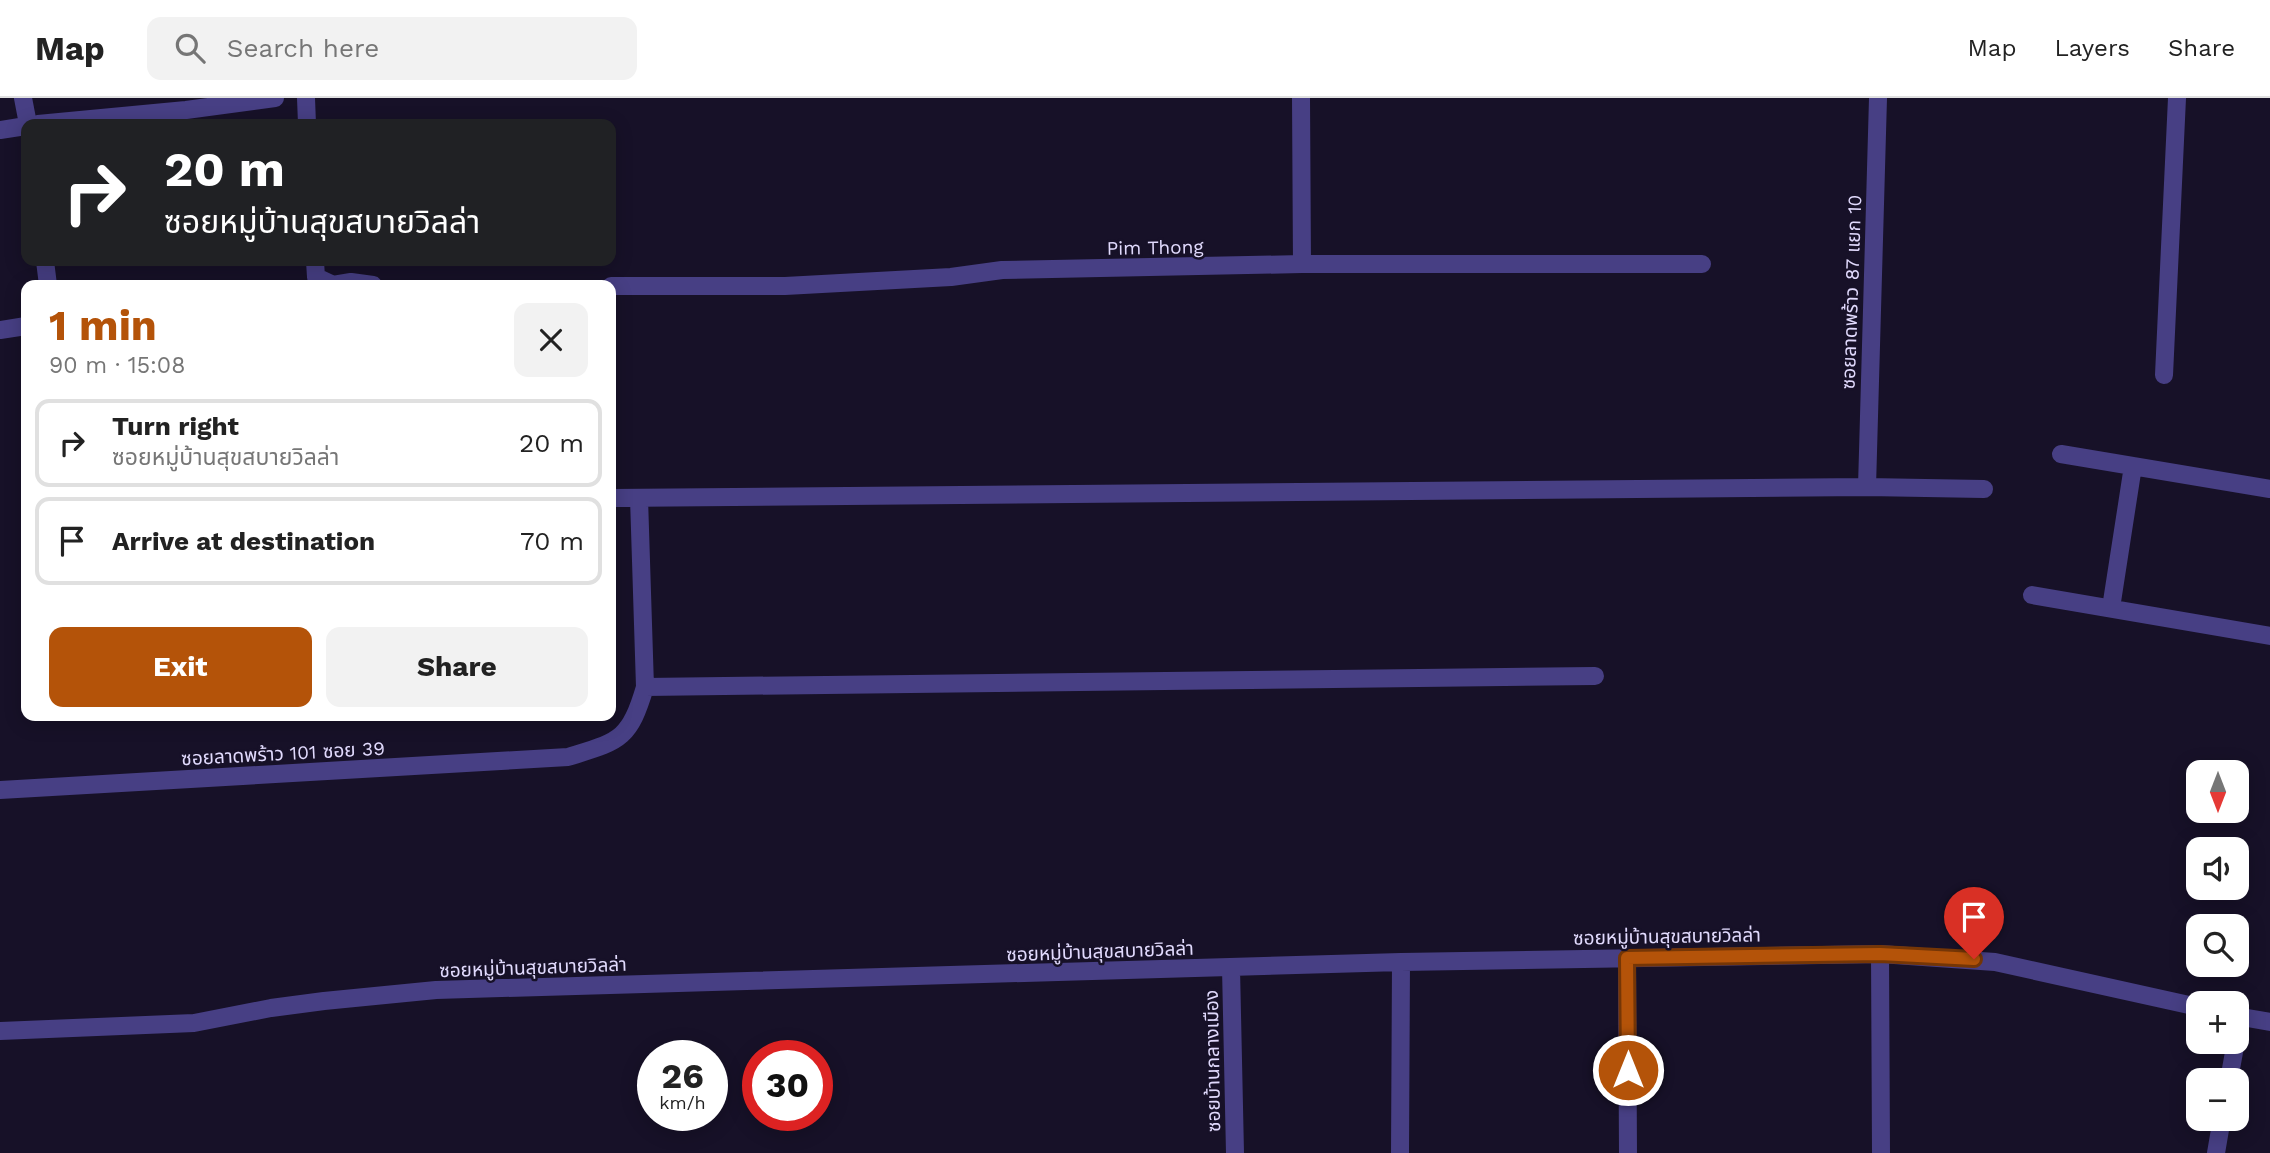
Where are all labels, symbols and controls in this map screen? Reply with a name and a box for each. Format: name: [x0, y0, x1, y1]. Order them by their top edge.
search box: [147, 17, 637, 80]
text: Map: [35, 29, 105, 68]
icon: search: [171, 29, 209, 67]
text: Search here: [227, 33, 379, 63]
text: Map: [1968, 34, 2016, 62]
text: Layers: [2054, 34, 2130, 62]
text: Share: [2168, 34, 2235, 62]
text: 20 m: [164, 140, 285, 198]
icon: right: [49, 147, 140, 238]
street label: ซอยลาดพร้าว 87 แยก 10: [1837, 194, 1866, 390]
text: ซอยหมู่บ้านสุขสบายวิลล่า: [164, 203, 480, 241]
street label: Pim Thong: [1106, 235, 1205, 260]
text: 1 min: [49, 301, 157, 350]
button: close: [514, 303, 588, 377]
text: 90 m · 15:08: [49, 352, 185, 379]
text: Turn right: [112, 411, 239, 441]
icon: right: [53, 424, 91, 462]
text: 20 m: [519, 428, 584, 458]
text: ซอยหมู่บ้านสุขสบายวิลล่า: [112, 444, 339, 471]
icon: arrive: [53, 522, 91, 560]
text: Arrive at destination: [112, 526, 375, 556]
text: 70 m: [520, 526, 584, 556]
button: Exit: [49, 627, 312, 707]
button: Share: [326, 627, 588, 707]
street label: ซอยลาดพร้าว 101 ซอย 39: [181, 737, 385, 770]
north arrow: [2186, 760, 2249, 822]
map controls: [2186, 760, 2249, 1131]
button: sound: [2186, 837, 2249, 900]
pin: [1944, 887, 2004, 959]
icon: arrive: [1955, 898, 1993, 936]
button: search: [2186, 914, 2249, 977]
street label: ซอยหมู่บ้านสุขสบายวิลล่า: [1573, 923, 1761, 951]
street label: ซอยหมู่บ้านสุขสบายวิลล่า: [1006, 937, 1194, 967]
street label: ซอยหมู่บ้านสุขสบายวิลล่า: [439, 953, 627, 983]
street label: ซอยบ้านกลางเมือง: [1200, 990, 1225, 1132]
button: +: [2186, 991, 2249, 1054]
position arrow: [1591, 1033, 1665, 1107]
speed limit sign: 30: [742, 1040, 833, 1131]
text: 26: [661, 1055, 704, 1097]
button: −: [2186, 1068, 2249, 1131]
text: km/h: [659, 1092, 706, 1113]

